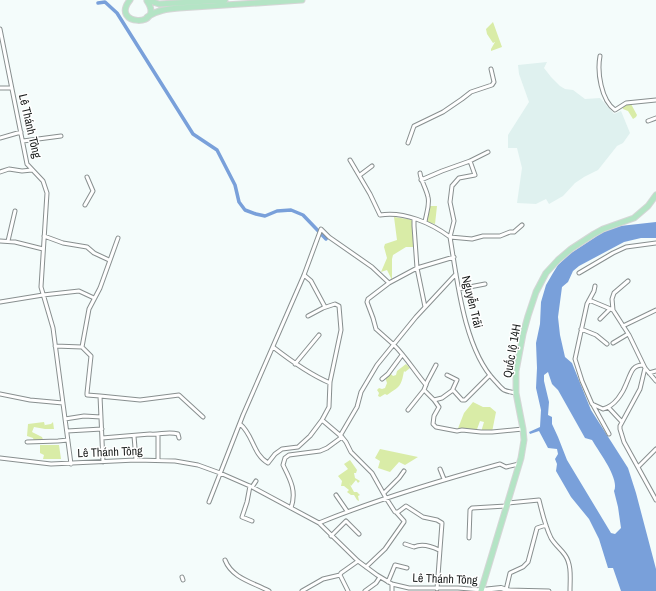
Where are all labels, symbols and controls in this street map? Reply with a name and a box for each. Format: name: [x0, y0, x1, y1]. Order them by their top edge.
street label: Lê Thánh Tông: [15, 92, 45, 160]
street label: Nguyễn Trãi: [458, 274, 486, 330]
street label: Quốc lộ 14H: [499, 323, 525, 379]
street label: Lê Thánh Tông: [77, 443, 143, 461]
street label: Lê Thánh Tông: [412, 570, 478, 588]

